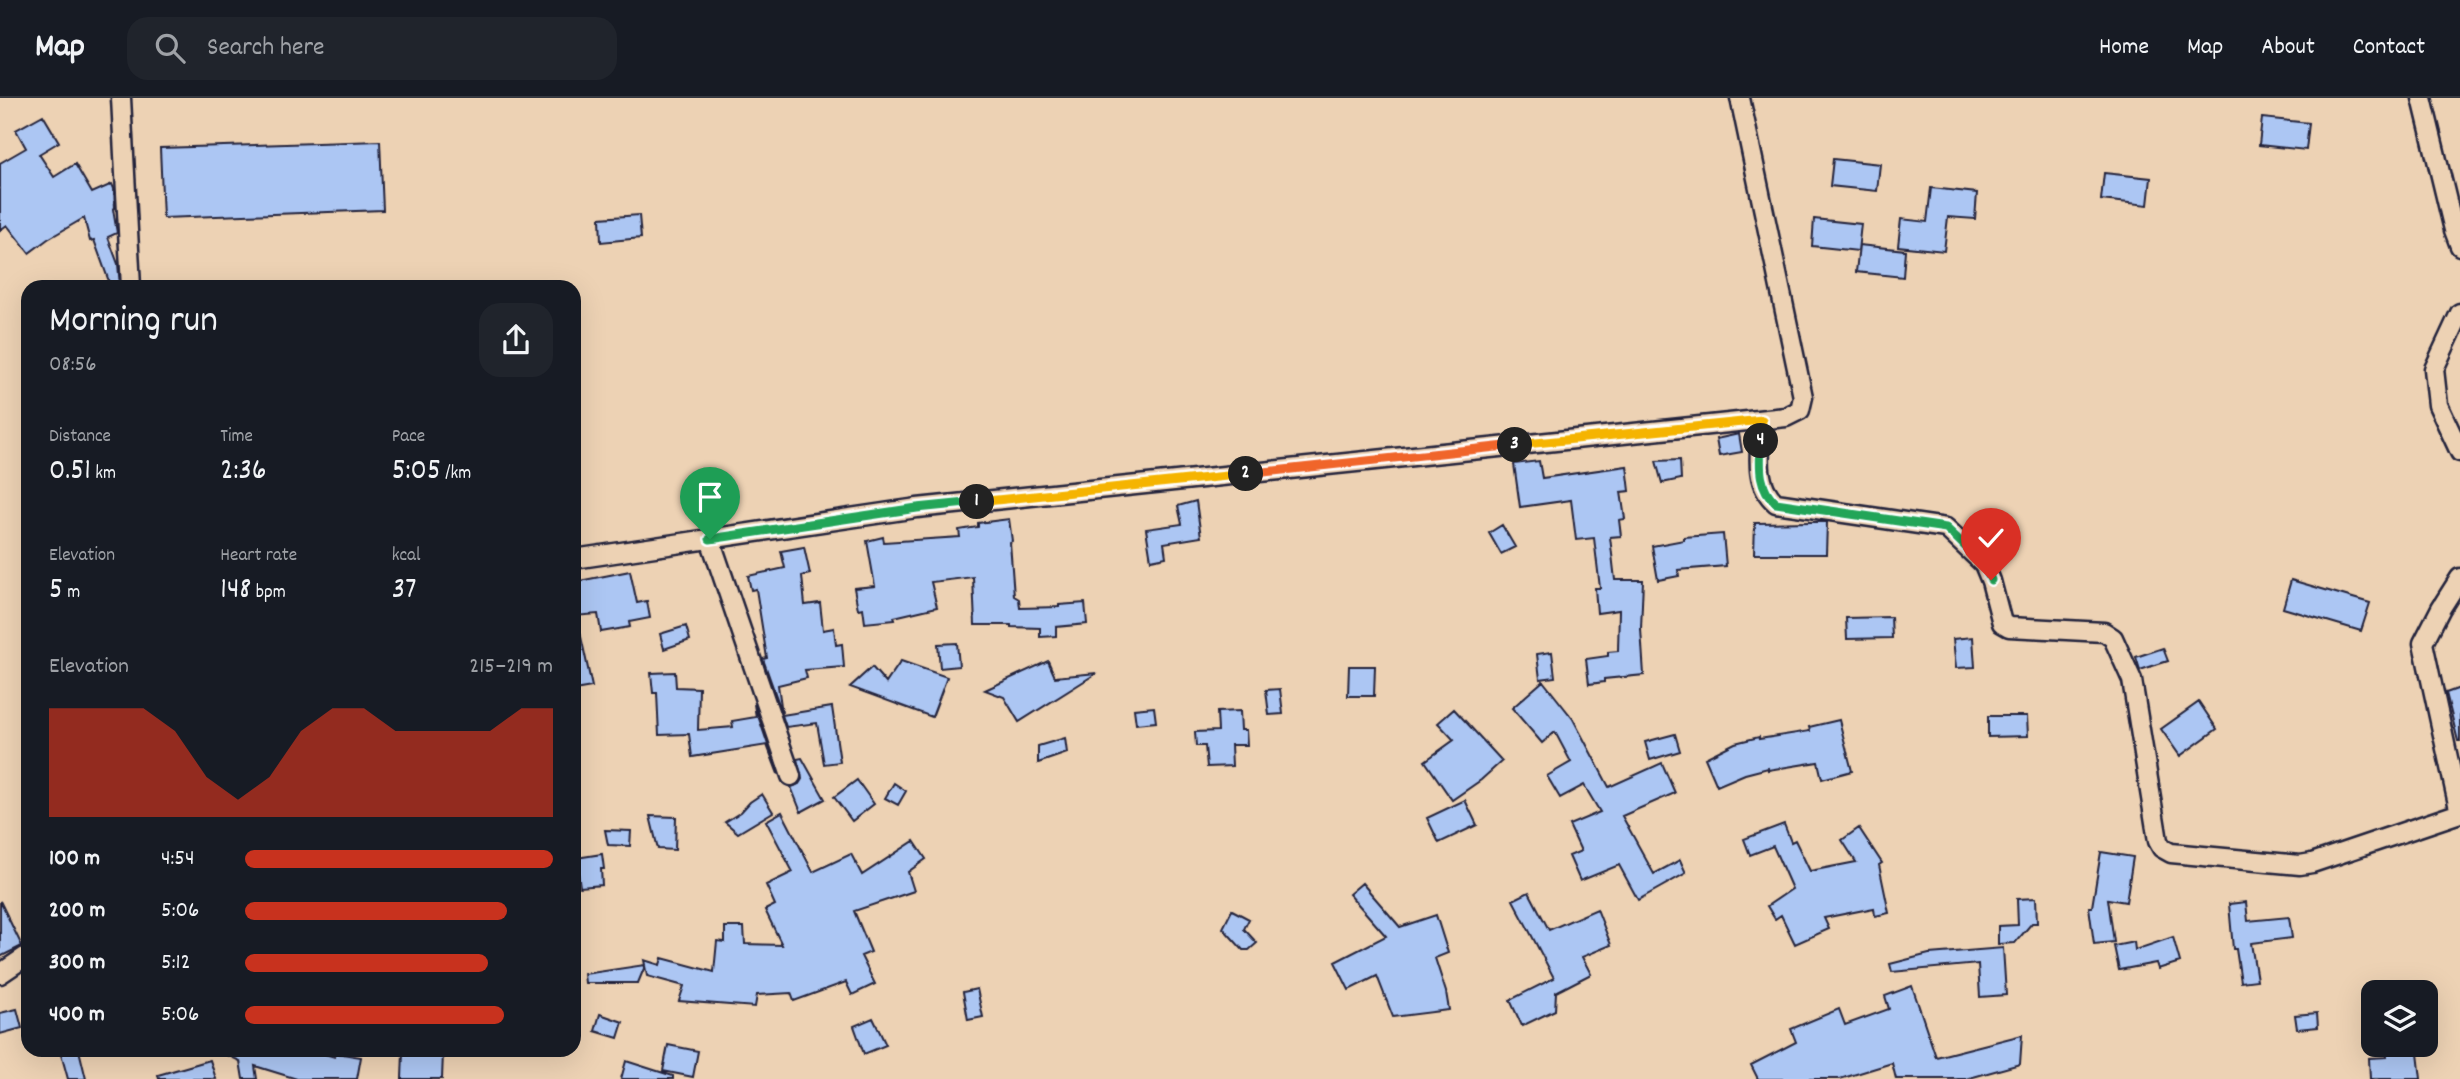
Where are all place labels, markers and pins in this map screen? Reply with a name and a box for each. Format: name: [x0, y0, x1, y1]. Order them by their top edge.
pin: 4: [1744, 424, 1778, 458]
pin: 3: [1498, 428, 1532, 462]
pin: 2: [1228, 456, 1264, 492]
pin: [680, 467, 740, 539]
pin: 1: [960, 484, 995, 520]
pin: [1961, 508, 2021, 580]

